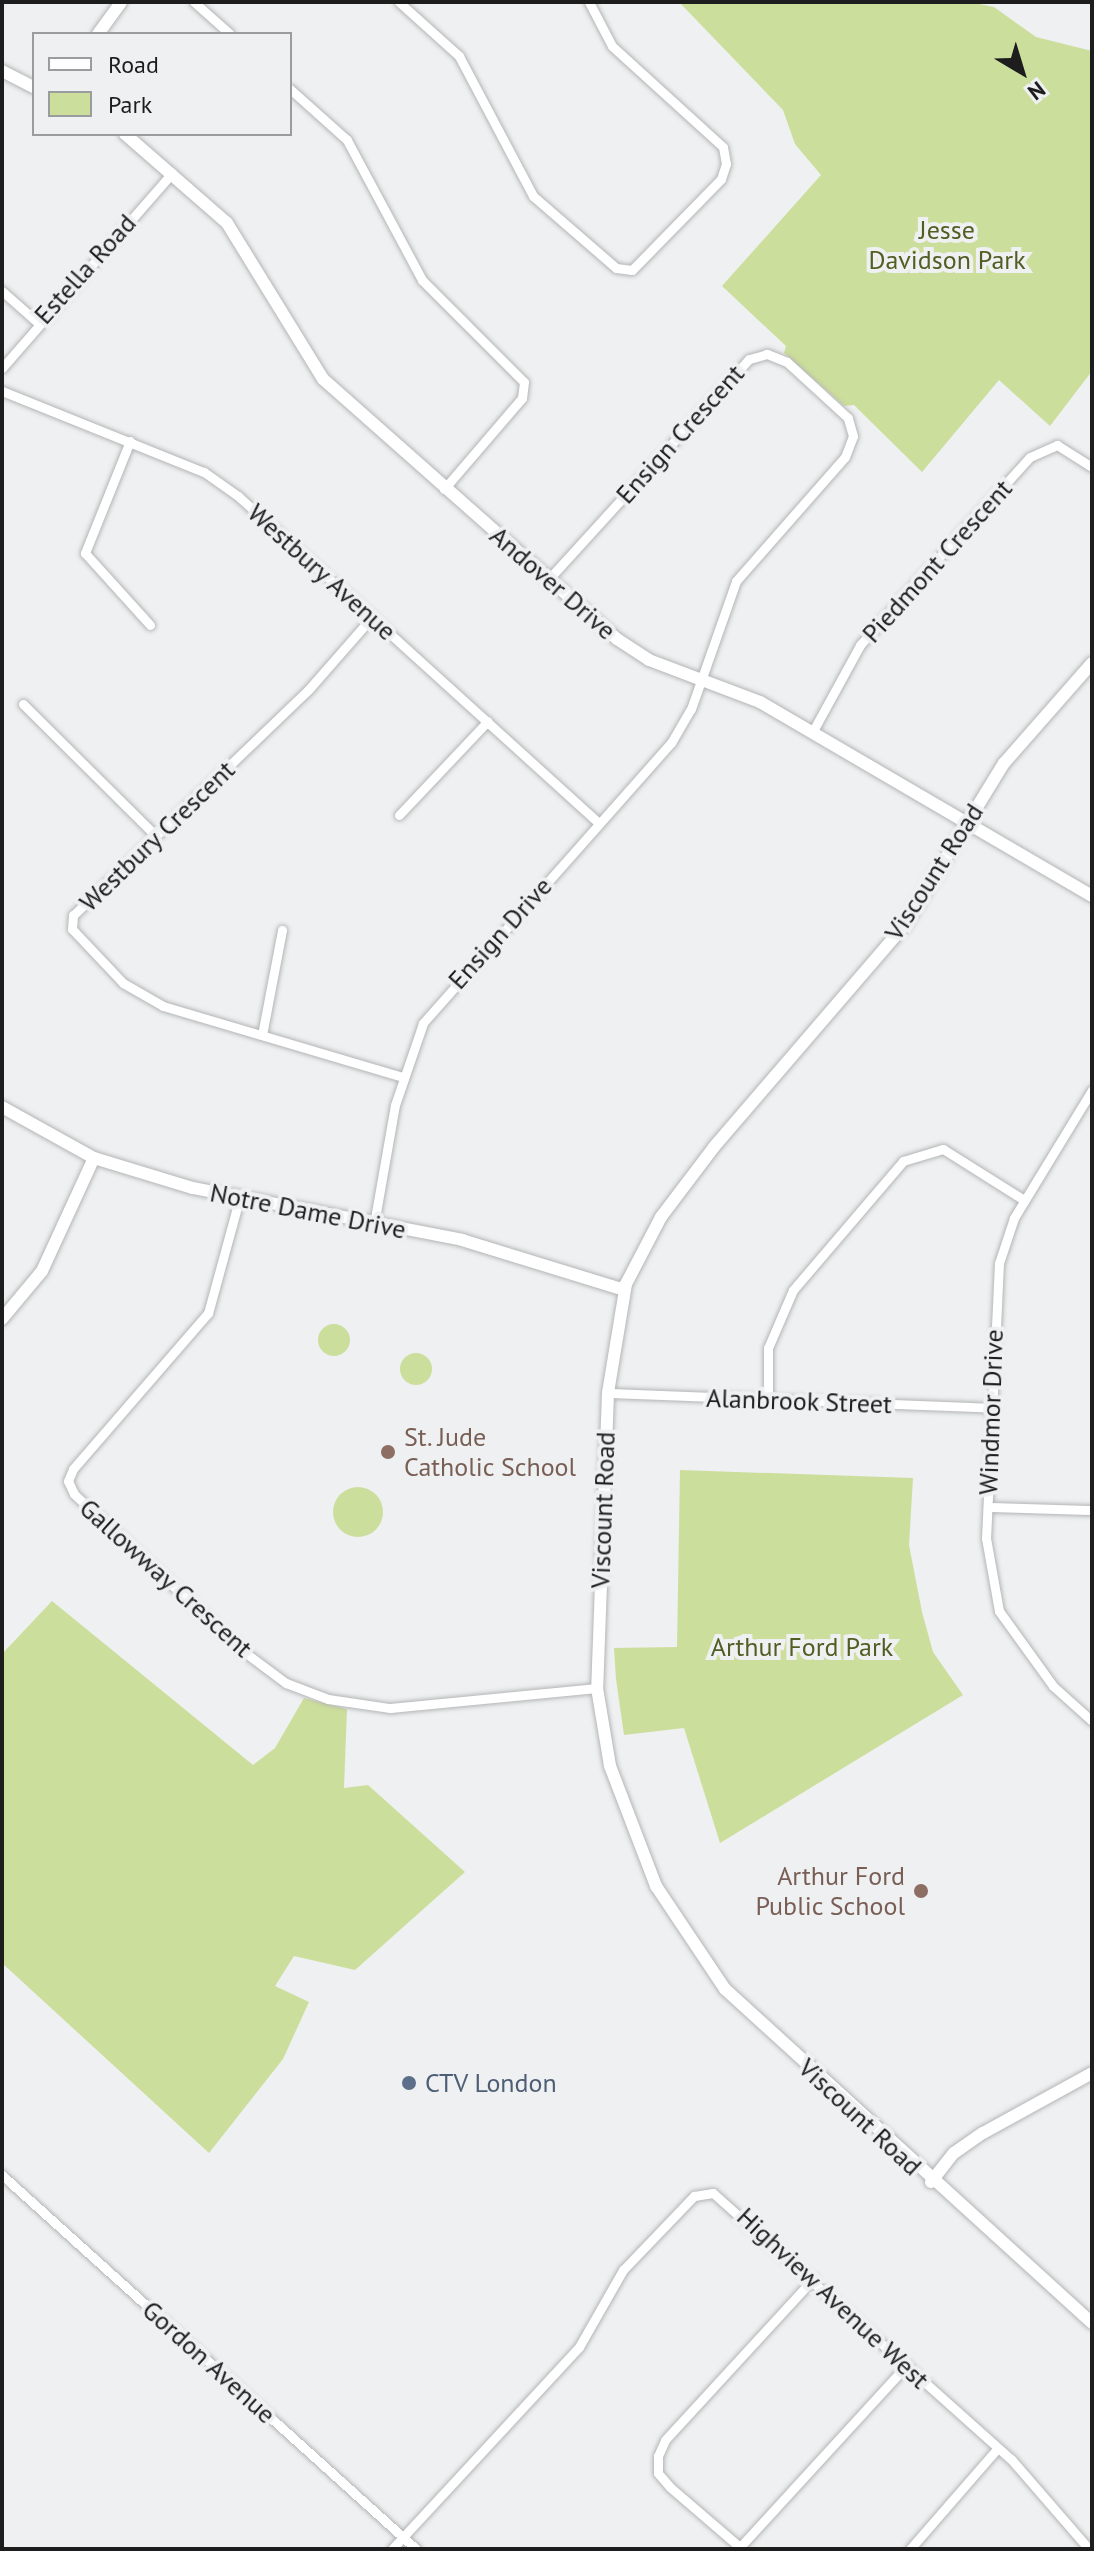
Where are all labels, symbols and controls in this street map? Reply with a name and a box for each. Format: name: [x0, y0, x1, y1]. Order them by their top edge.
legend: [32, 32, 292, 136]
north arrow: [982, 32, 1062, 112]
text: Road: [108, 49, 159, 80]
text: N: [1022, 75, 1051, 106]
text: Park: [108, 89, 152, 120]
street label: Estella Road: [28, 208, 142, 330]
park label: Jesse Davidson Park: [868, 214, 1026, 276]
street label: Ensign Crescent: [610, 358, 750, 510]
street label: Piedmont Crescent: [856, 473, 1018, 649]
street label: Westbury Avenue: [241, 497, 403, 647]
street label: Andover Drive: [484, 520, 622, 646]
street label: Westbury Crescent: [73, 754, 241, 918]
street label: Viscount Road: [878, 798, 990, 946]
street label: Ensign Drive: [442, 871, 558, 995]
street label: Notre Dame Drive: [208, 1177, 408, 1245]
street label: Windmor Drive: [973, 1329, 1009, 1495]
street label: Alanbrook Street: [705, 1382, 893, 1420]
place label: St. Jude Catholic School: [404, 1421, 577, 1482]
street label: Viscount Road: [585, 1431, 621, 1589]
marker: St. Jude Catholic School: [379, 1443, 397, 1461]
street label: Gallowway Crescent: [73, 1492, 259, 1664]
park label: Arthur Ford Park: [711, 1631, 893, 1663]
place label: Arthur Ford Public School: [755, 1860, 905, 1922]
marker: Arthur Ford Public School: [912, 1882, 930, 1900]
street label: Viscount Road: [792, 2052, 928, 2182]
place label: CTV London: [425, 2067, 557, 2099]
marker: CTV London: [400, 2074, 418, 2092]
street label: Highview Avenue West: [730, 2200, 936, 2396]
street label: Gordon Avenue: [136, 2294, 282, 2430]

